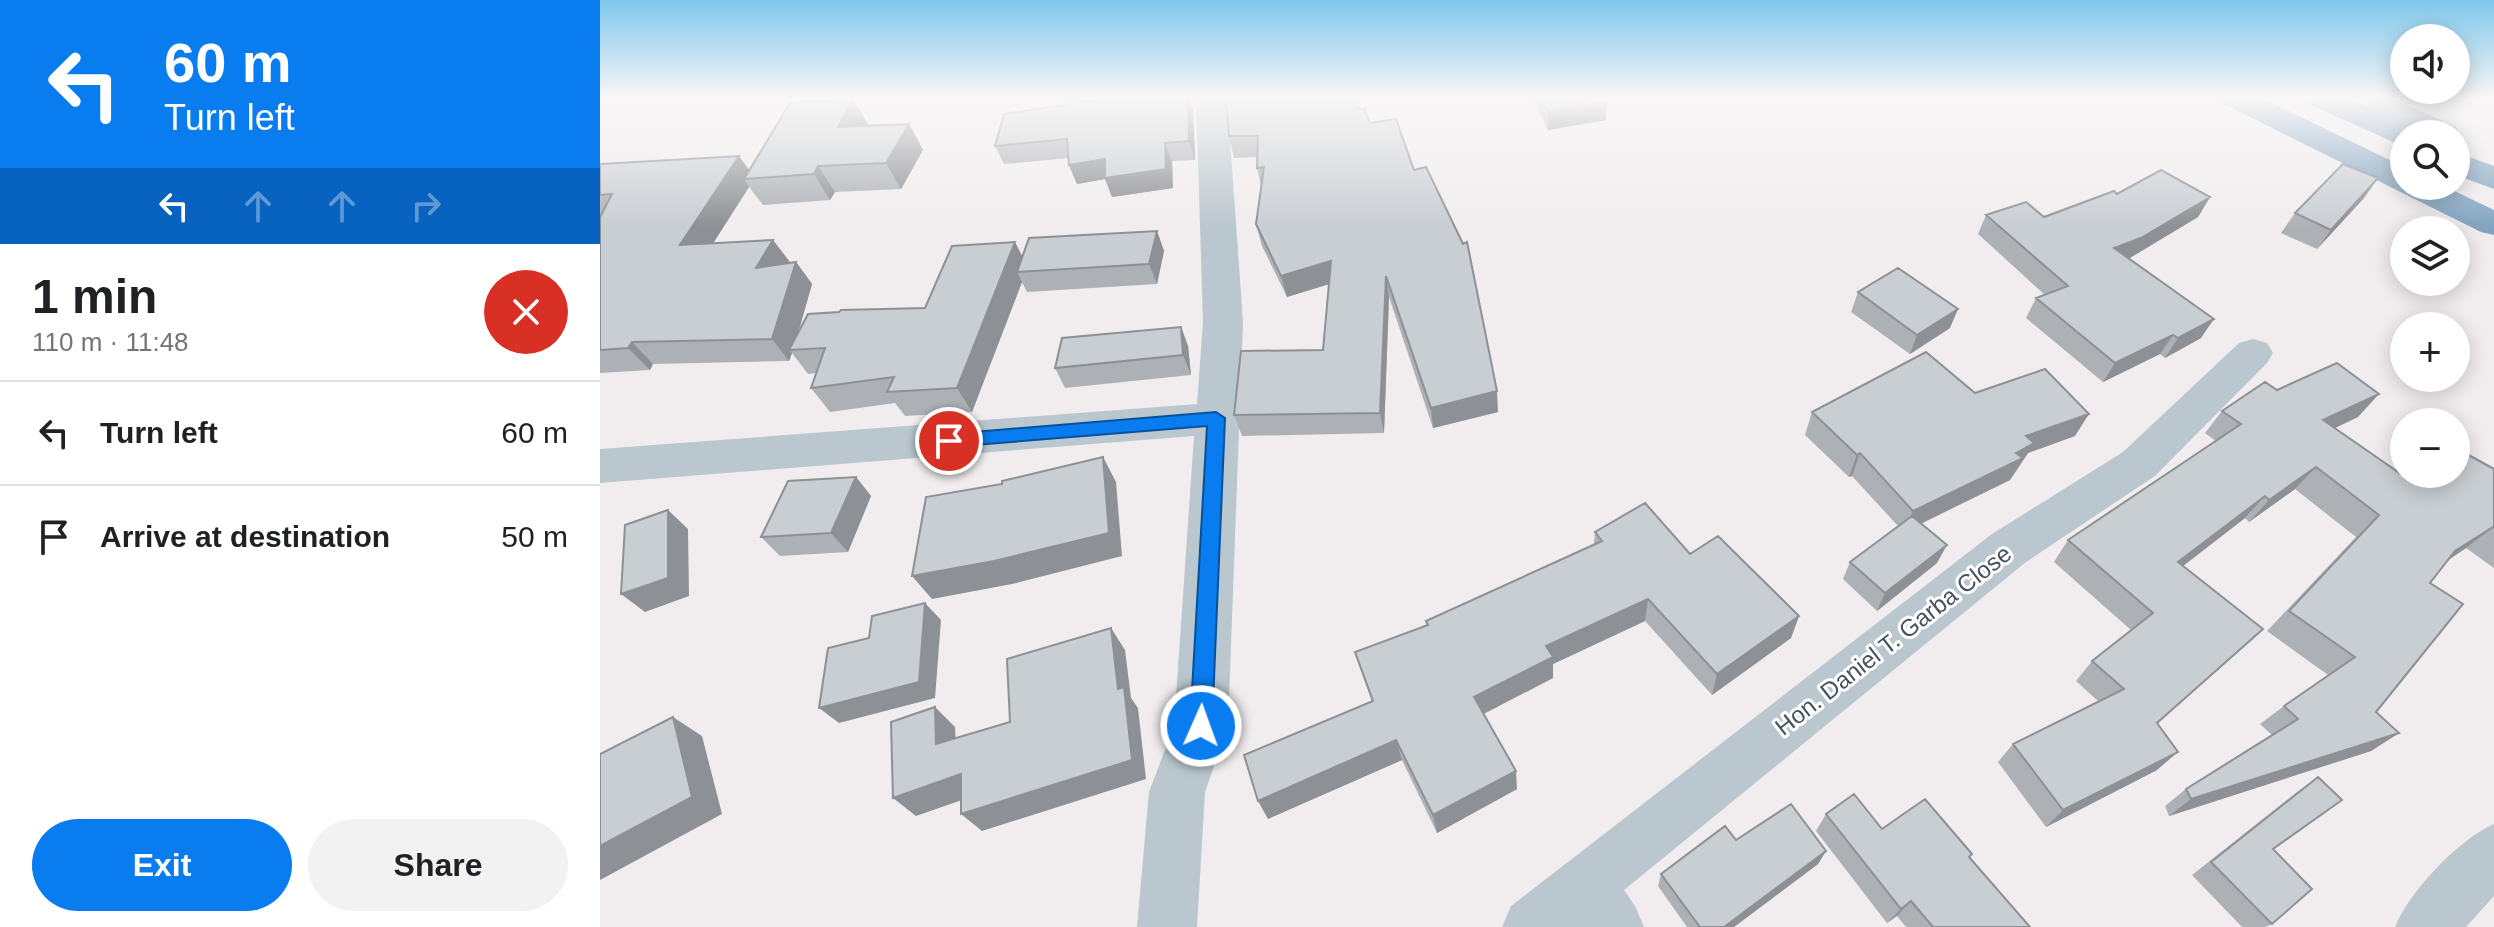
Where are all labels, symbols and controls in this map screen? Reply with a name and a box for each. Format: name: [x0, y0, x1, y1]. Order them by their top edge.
map controls: [2390, 24, 2470, 488]
button: sound: [2390, 24, 2470, 104]
text: 60 m: [164, 31, 292, 94]
icon: left: [32, 32, 136, 136]
text: Turn left: [164, 97, 295, 138]
button: search: [2390, 120, 2470, 200]
icon: left: [152, 184, 196, 228]
icon: ahead: [236, 184, 280, 228]
icon: ahead: [320, 184, 364, 228]
icon: right: [404, 184, 448, 228]
button: layers: [2390, 216, 2470, 296]
text: 1 min: [32, 270, 157, 323]
button: close: [484, 270, 568, 354]
button: +: [2390, 312, 2470, 392]
text: 110 m · 11:48: [32, 327, 189, 357]
pin: [915, 407, 983, 475]
button: −: [2390, 408, 2470, 488]
icon: left: [32, 411, 76, 455]
text: Turn left: [100, 416, 218, 449]
text: 60 m: [501, 416, 568, 449]
icon: arrive: [927, 419, 971, 463]
icon: arrive: [32, 515, 76, 559]
text: Arrive at destination: [100, 520, 390, 553]
text: 50 m: [501, 520, 568, 553]
street label: Hon. Daniel T. Garba Close: [1770, 540, 2016, 740]
position arrow: [1159, 684, 1243, 768]
button: Exit: [32, 819, 292, 911]
button: Share: [308, 819, 568, 911]

